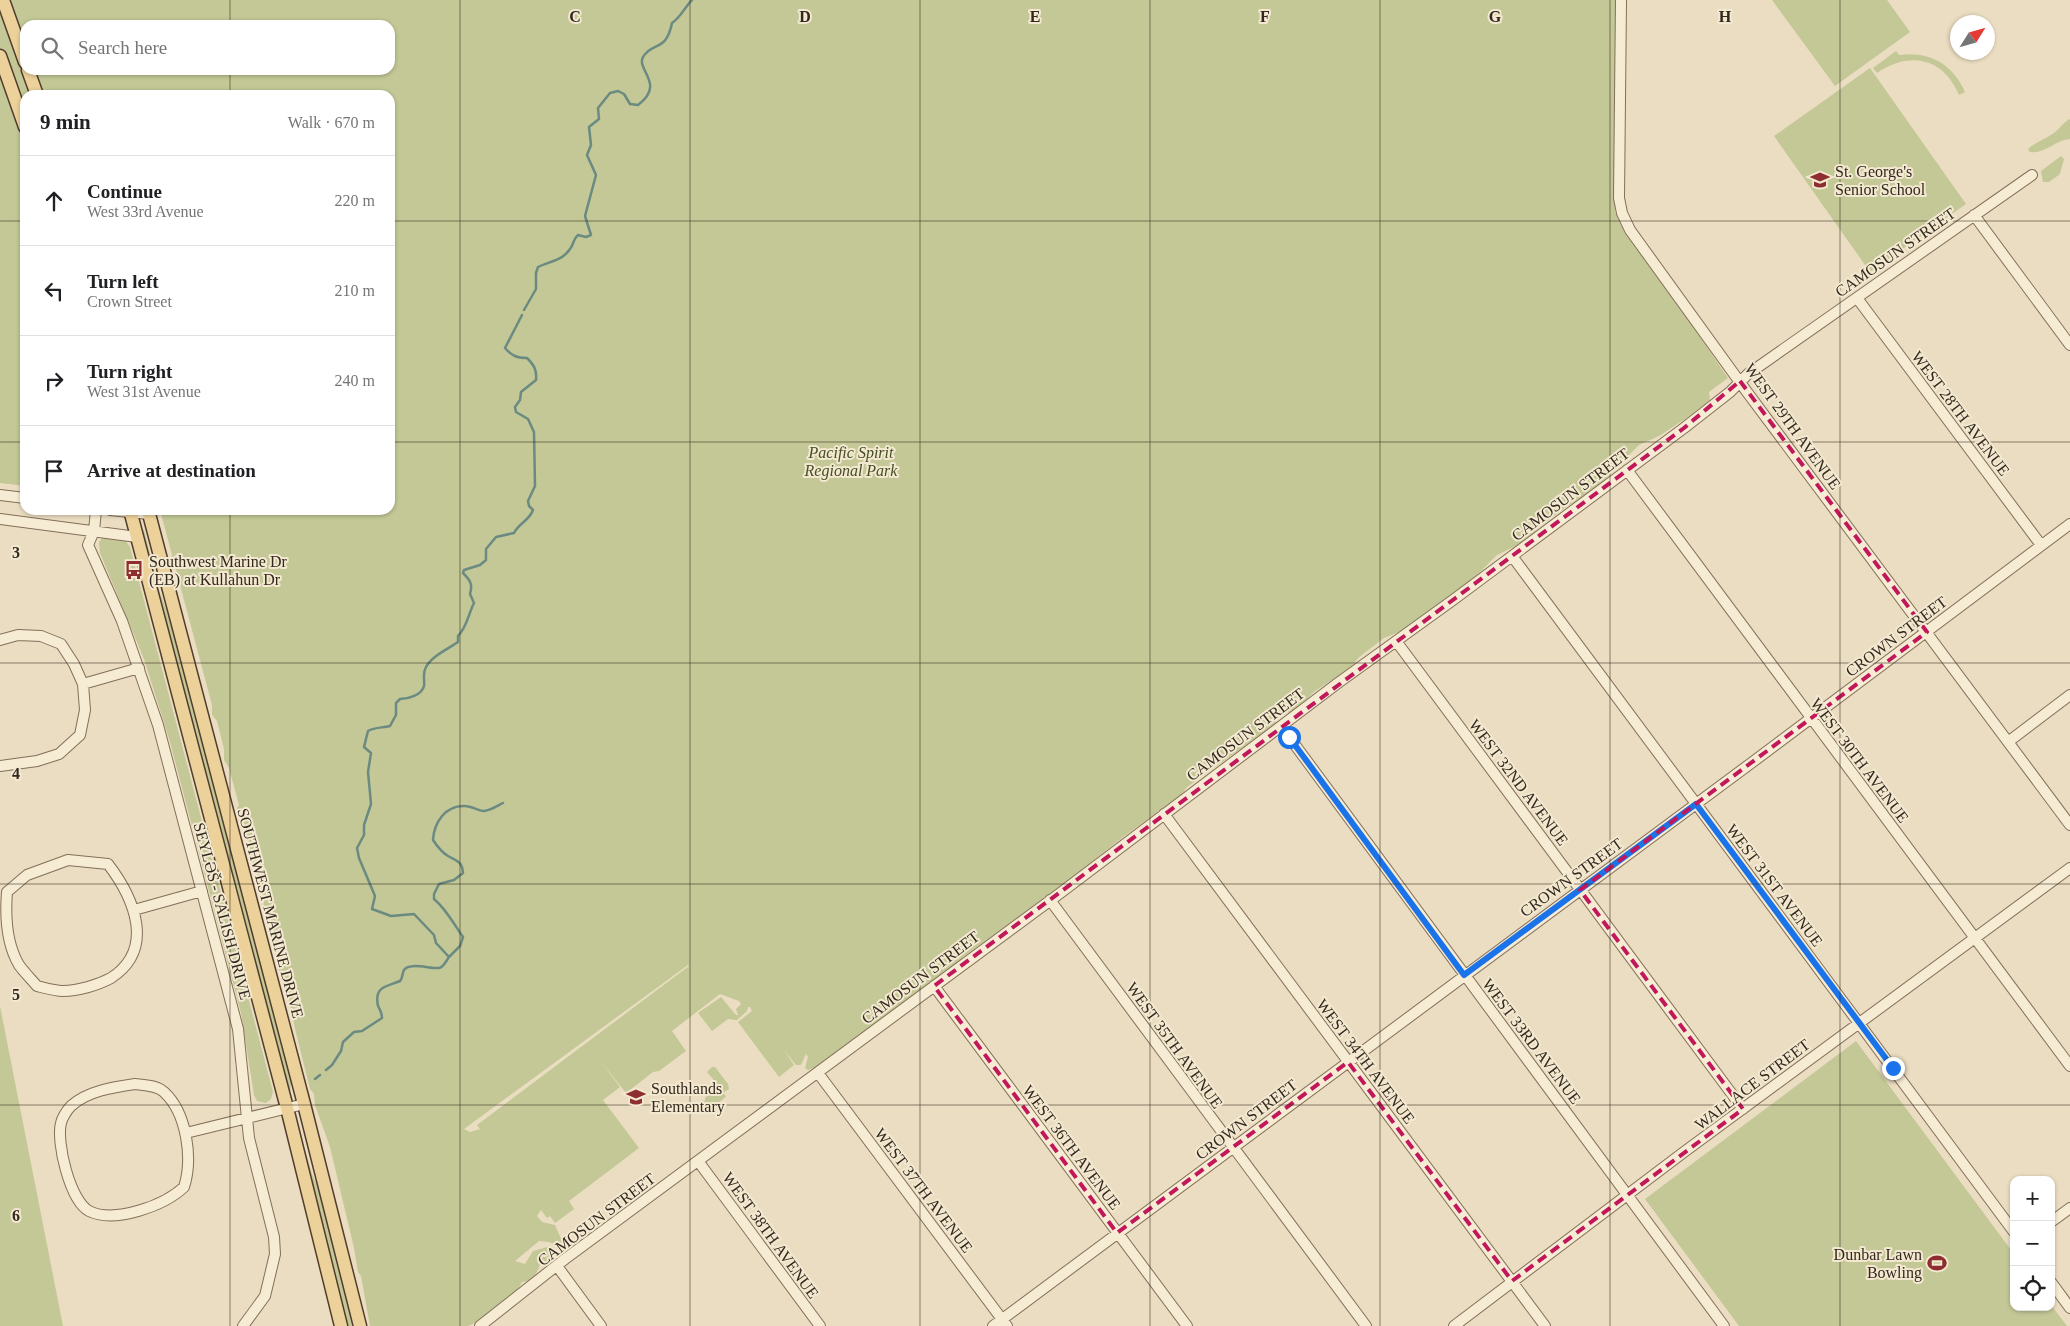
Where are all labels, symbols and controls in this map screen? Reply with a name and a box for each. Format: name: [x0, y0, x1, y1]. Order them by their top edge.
text: C: [569, 8, 581, 25]
text: D: [799, 8, 811, 25]
text: E: [1030, 8, 1040, 25]
text: F: [1260, 8, 1270, 25]
text: G: [1489, 8, 1502, 25]
text: H: [1719, 8, 1732, 25]
north arrow: [1950, 15, 1995, 60]
search box: [20, 20, 395, 75]
icon: search: [38, 34, 66, 62]
text: Search here: [78, 37, 167, 58]
text: 9 min: [40, 110, 91, 134]
text: Walk · 670 m: [288, 114, 375, 131]
place label: St. George's Senior School: [1835, 163, 1926, 198]
school or university icon: St. George's Senior School: [1809, 169, 1831, 191]
text: Continue: [87, 181, 162, 202]
icon: ahead: [40, 187, 68, 215]
text: 220 m: [335, 192, 375, 209]
text: West 33rd Avenue: [87, 203, 204, 220]
street label: CAMOSUN STREET: [1832, 204, 1959, 300]
text: Turn left: [87, 271, 159, 292]
icon: left: [40, 277, 68, 305]
text: 210 m: [335, 282, 375, 299]
text: Crown Street: [87, 293, 172, 310]
street label: WEST 28TH AVENUE: [1908, 348, 2013, 479]
street label: WEST 29TH AVENUE: [1741, 360, 1844, 493]
text: Turn right: [87, 361, 172, 382]
icon: right: [40, 367, 68, 395]
text: 240 m: [335, 372, 375, 389]
text: West 31st Avenue: [87, 383, 201, 400]
park label: Pacific Spirit Regional Park: [804, 444, 898, 480]
street label: CAMOSUN STREET: [1508, 445, 1633, 544]
icon: arrive: [40, 457, 68, 485]
text: Arrive at destination: [87, 460, 256, 481]
text: 3: [12, 544, 20, 561]
place label: Southwest Marine Dr (EB) at Kullahun Dr: [149, 553, 287, 589]
bus stop icon: Southwest Marine Dr (EB) at Kullahun Dr: [123, 559, 145, 581]
street label: CROWN STREET: [1842, 593, 1950, 680]
street label: CAMOSUN STREET: [1183, 685, 1308, 784]
street label: WEST 30TH AVENUE: [1807, 695, 1912, 826]
street label: WEST 32ND AVENUE: [1466, 716, 1571, 849]
route start: [1278, 726, 1301, 749]
text: 4: [12, 765, 20, 782]
street label: SOUTHWEST MARINE DRIVE: [234, 806, 307, 1020]
street label: SEYLƏŠ - SALISH DRIVE: [191, 820, 255, 1002]
street label: WEST 31ST AVENUE: [1723, 821, 1826, 950]
street label: CROWN STREET: [1517, 834, 1626, 920]
street label: CAMOSUN STREET: [858, 928, 983, 1027]
street label: WEST 33RD AVENUE: [1479, 975, 1584, 1107]
street label: WEST 35TH AVENUE: [1123, 979, 1226, 1112]
text: 5: [12, 986, 20, 1003]
street label: WEST 34TH AVENUE: [1313, 996, 1418, 1127]
street label: WALLACE STREET: [1692, 1036, 1813, 1133]
route end: [1882, 1057, 1905, 1080]
street label: CROWN STREET: [1192, 1076, 1300, 1163]
place label: Southlands Elementary: [651, 1080, 725, 1116]
street label: WEST 36TH AVENUE: [1019, 1082, 1124, 1213]
school or university icon: Southlands Elementary: [625, 1086, 647, 1108]
street label: WEST 37TH AVENUE: [871, 1125, 976, 1256]
street label: WEST 38TH AVENUE: [719, 1169, 822, 1302]
street label: CAMOSUN STREET: [534, 1170, 659, 1269]
map controls: [2010, 1176, 2055, 1311]
button: +: [2010, 1176, 2055, 1221]
text: 6: [12, 1207, 20, 1224]
button: −: [2010, 1221, 2055, 1266]
place label: Dunbar Lawn Bowling: [1834, 1246, 1922, 1282]
sports icon: Dunbar Lawn Bowling: [1926, 1252, 1948, 1274]
button: locate: [2010, 1266, 2055, 1311]

